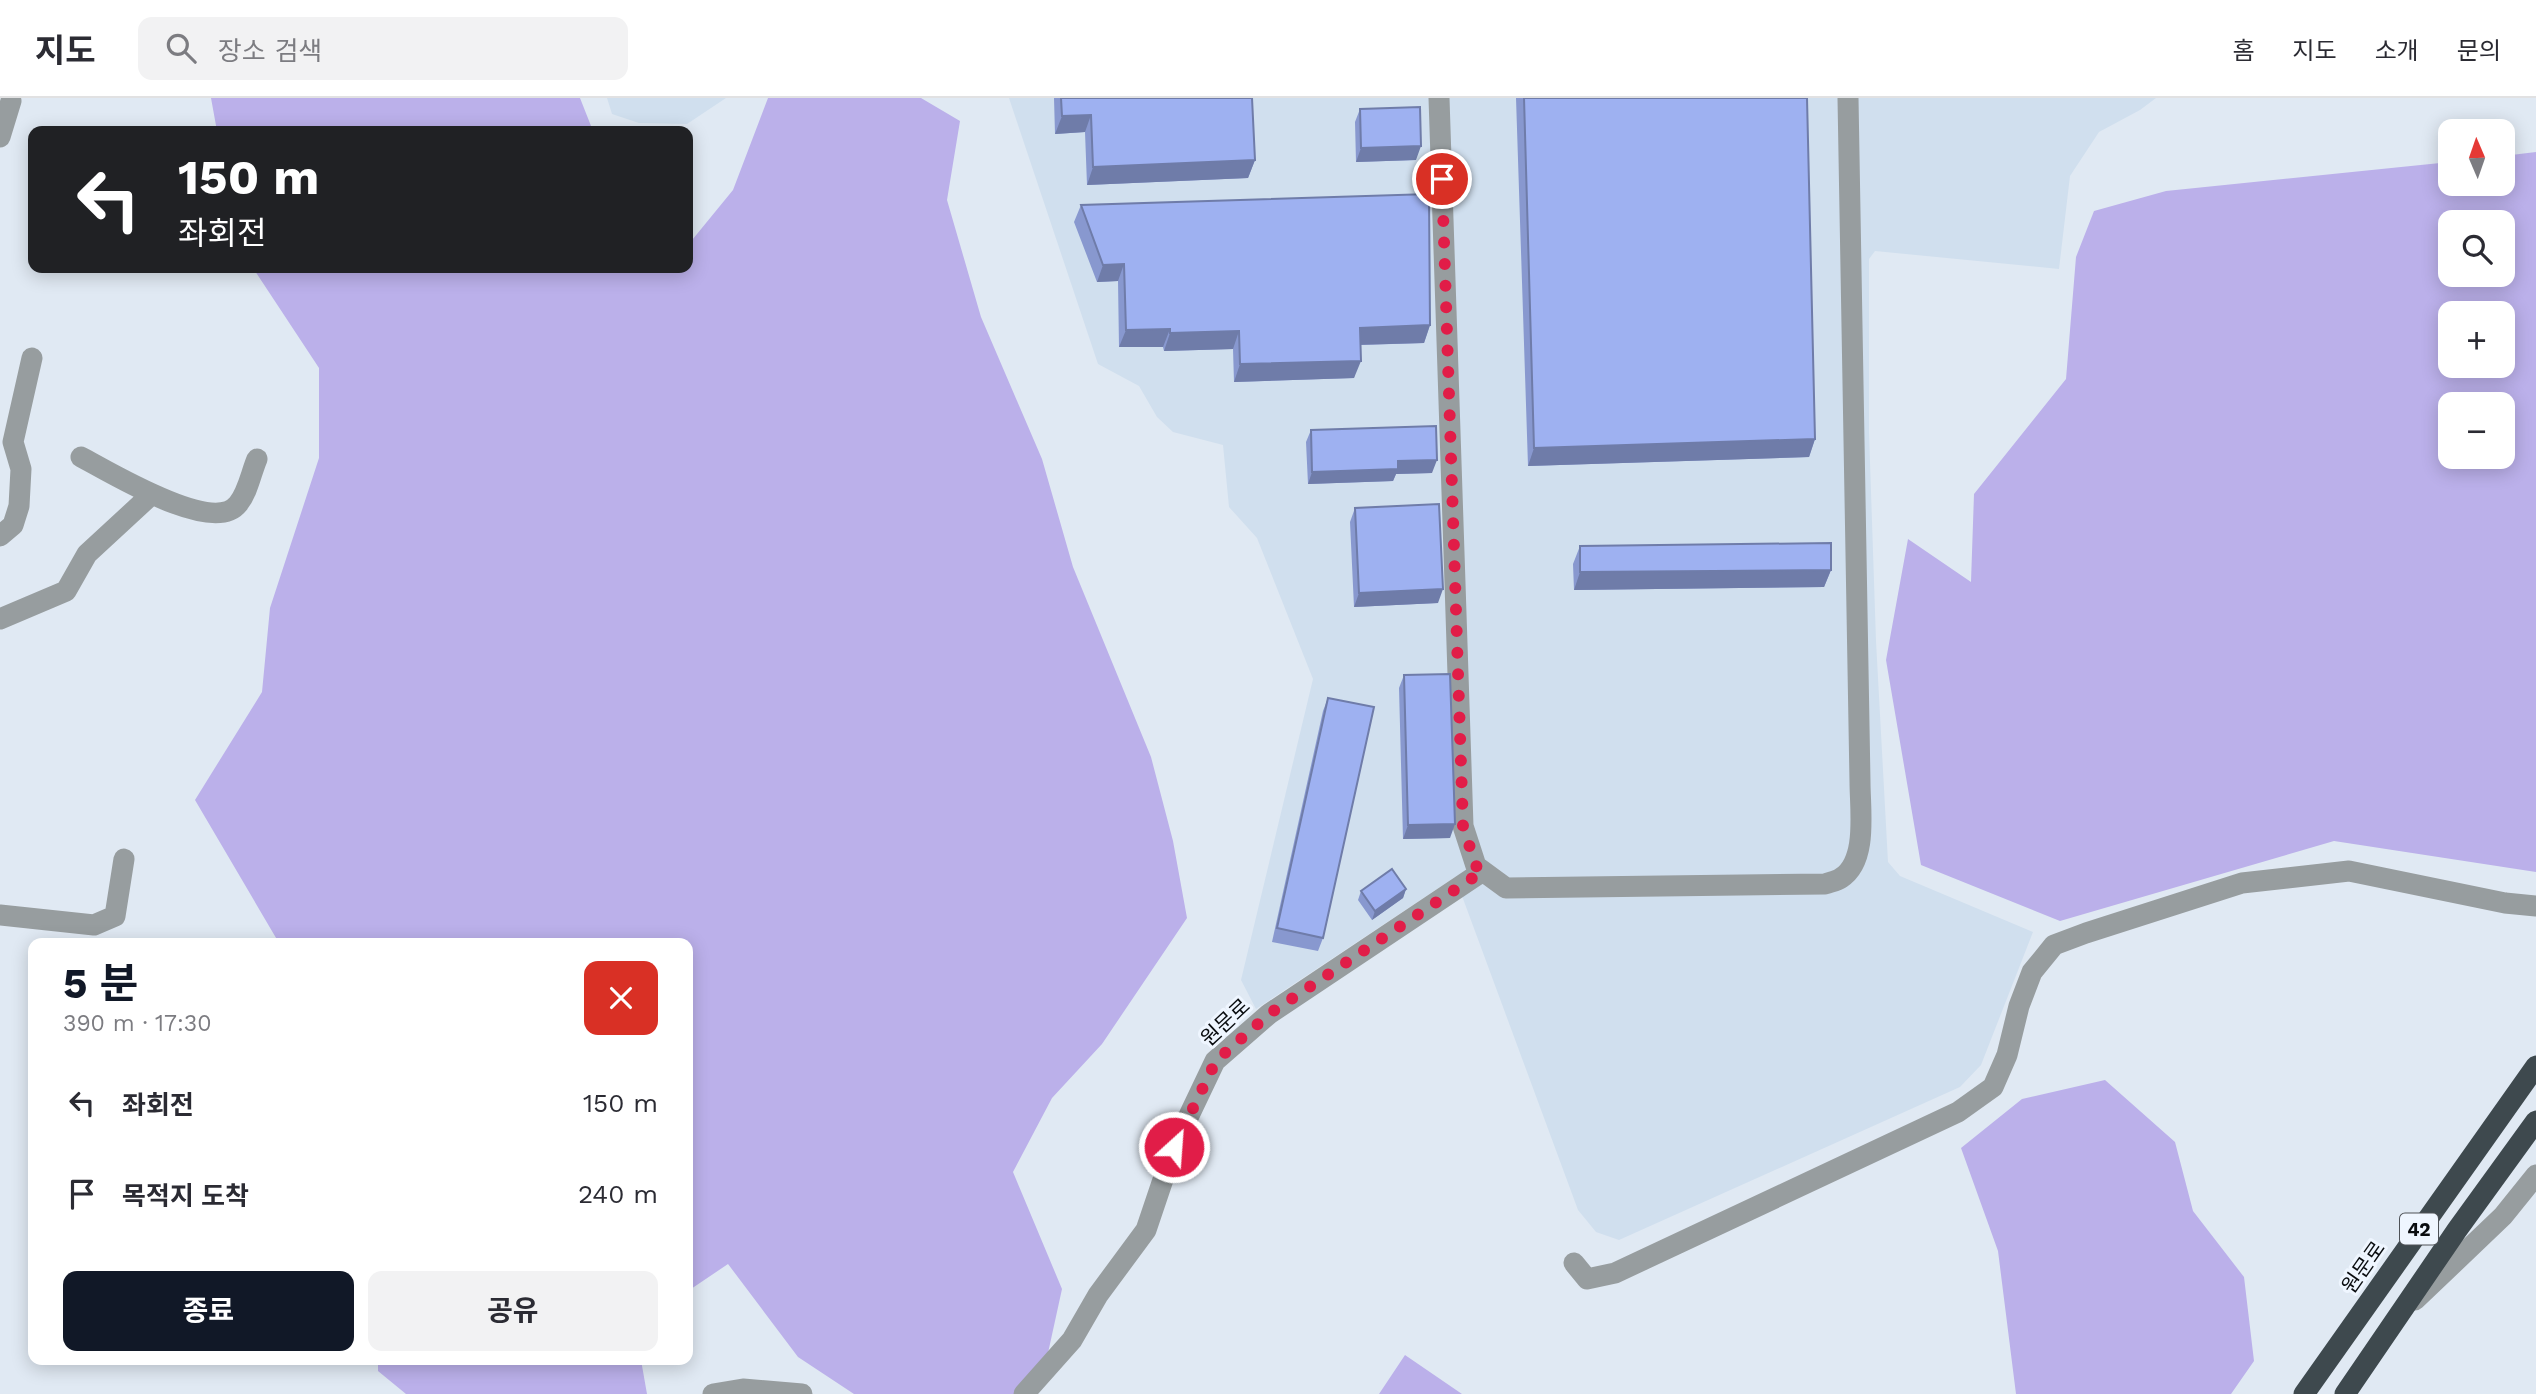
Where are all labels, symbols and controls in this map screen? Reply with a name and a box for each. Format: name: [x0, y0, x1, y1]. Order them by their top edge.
search box: [138, 17, 628, 80]
icon: search: [162, 29, 200, 67]
text: 지도: [35, 31, 96, 70]
text: 장소 검색: [218, 36, 322, 66]
text: 홈: [2232, 37, 2254, 65]
text: 지도: [2292, 37, 2337, 65]
text: 소개: [2375, 37, 2419, 65]
text: 문의: [2457, 37, 2501, 65]
north arrow: [2438, 119, 2515, 196]
map controls: [2438, 119, 2515, 469]
text: 150 m: [178, 148, 319, 206]
pin: [1412, 149, 1472, 209]
icon: left: [63, 154, 154, 245]
icon: arrive: [1423, 160, 1461, 198]
button: search: [2438, 210, 2515, 287]
text: 좌회전: [178, 214, 266, 252]
button: +: [2438, 301, 2515, 378]
button: −: [2438, 392, 2515, 469]
text: 5 분: [63, 959, 138, 1008]
button: close: [584, 961, 658, 1035]
street label: 원문로: [1195, 993, 1255, 1051]
text: 390 m · 17:30: [63, 1010, 212, 1037]
icon: left: [63, 1084, 101, 1122]
text: 150 m: [583, 1088, 658, 1118]
text: 좌회전: [122, 1090, 194, 1120]
position arrow: [1137, 1110, 1211, 1184]
icon: arrive: [63, 1175, 101, 1213]
text: 240 m: [578, 1179, 658, 1209]
text: 목적지 도착: [122, 1181, 249, 1211]
road number: 42: [2400, 1214, 2438, 1245]
street label: 원문로: [2336, 1236, 2390, 1298]
button: 종료: [63, 1271, 354, 1351]
button: 공유: [368, 1271, 658, 1351]

